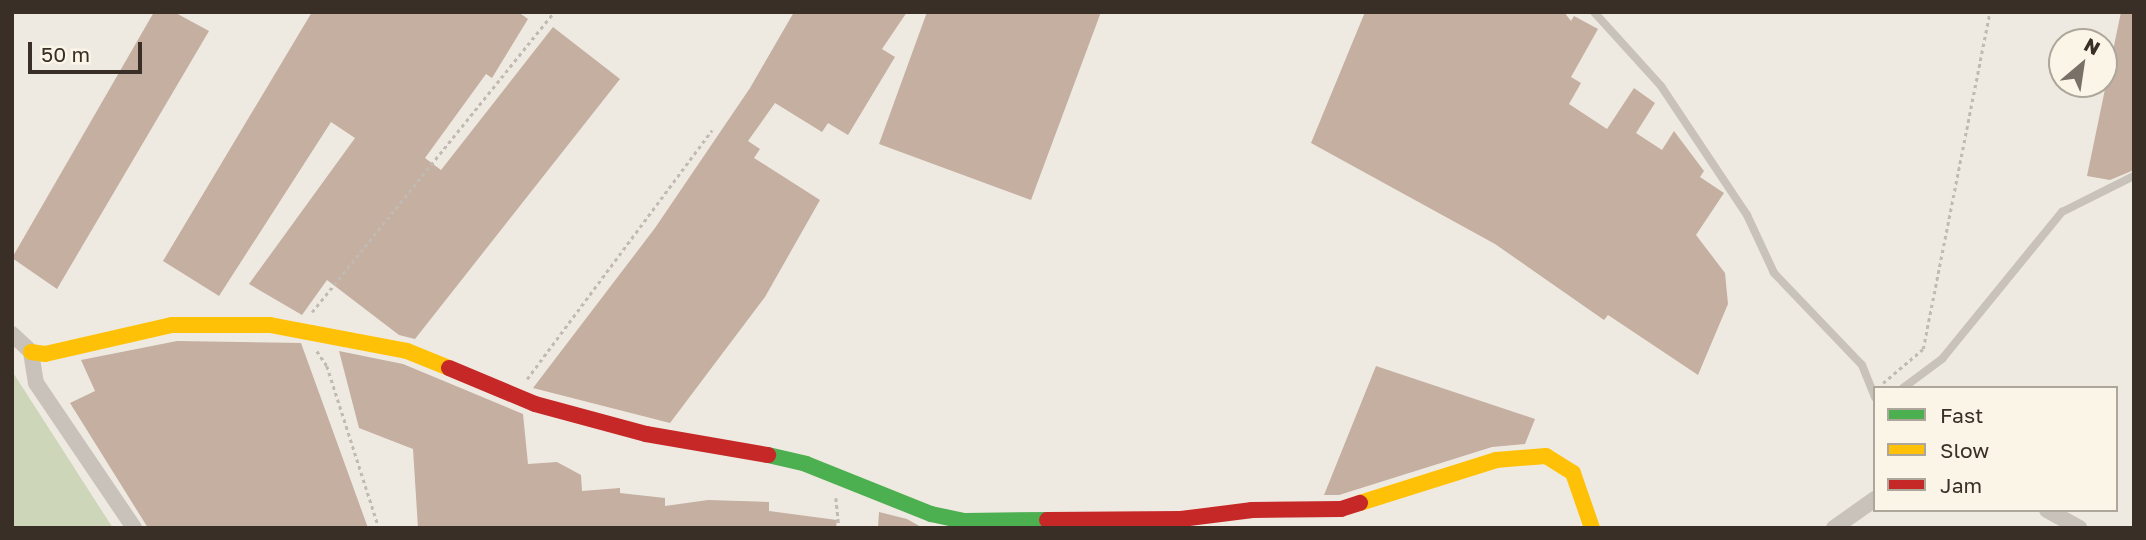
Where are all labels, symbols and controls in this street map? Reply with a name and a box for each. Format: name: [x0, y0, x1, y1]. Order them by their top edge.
scale bar: [32, 28, 145, 72]
north arrow: [2048, 28, 2118, 98]
text: N: [2081, 32, 2104, 60]
text: 50 m: [41, 41, 90, 67]
legend: [1873, 386, 2118, 512]
text: Fast: [1940, 402, 1983, 428]
text: Slow: [1940, 437, 1989, 463]
text: Jam: [1940, 472, 1982, 498]

